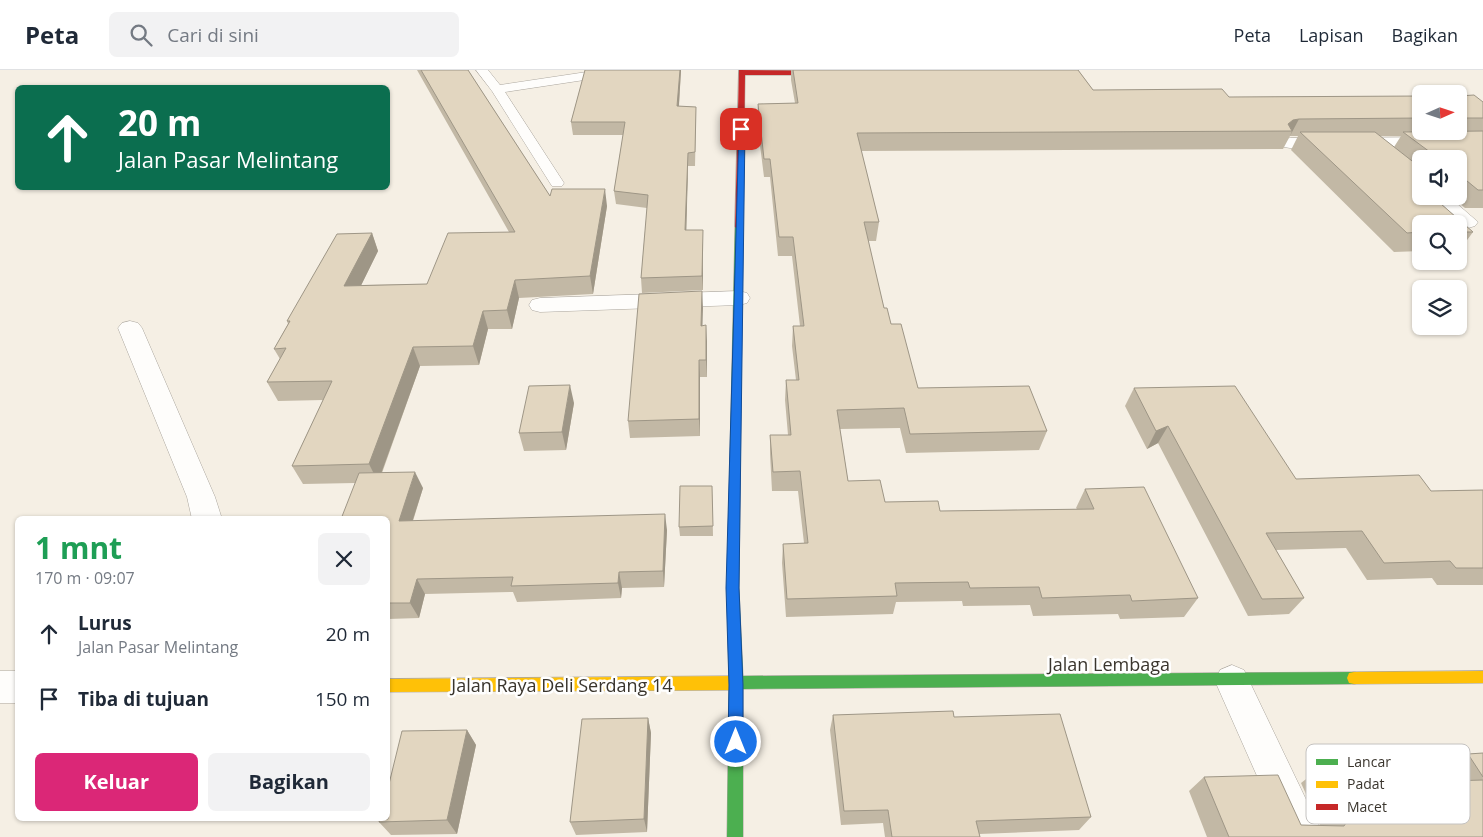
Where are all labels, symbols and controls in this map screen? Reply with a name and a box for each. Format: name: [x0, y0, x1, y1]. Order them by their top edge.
search box: [109, 12, 459, 57]
text: Peta: [25, 18, 79, 51]
icon: search: [127, 21, 155, 49]
text: Cari di sini: [167, 22, 259, 48]
text: Peta: [1234, 23, 1271, 47]
text: Lapisan: [1299, 23, 1364, 47]
text: Bagikan: [1392, 23, 1458, 47]
north arrow: [1412, 85, 1468, 140]
map controls: [1412, 85, 1467, 335]
text: 20 m: [118, 99, 201, 146]
icon: ahead: [35, 105, 100, 170]
pin: [720, 108, 762, 150]
icon: arrive: [727, 115, 755, 143]
text: Jalan Pasar Melintang: [118, 144, 338, 174]
button: sound: [1412, 150, 1467, 205]
button: search: [1412, 215, 1467, 270]
button: layers: [1412, 280, 1467, 335]
text: 1 mnt: [35, 527, 122, 568]
button: close: [318, 533, 370, 585]
text: 170 m · 09:07: [35, 567, 135, 589]
text: Lurus: [78, 610, 132, 636]
icon: ahead: [35, 620, 63, 648]
text: 20 m: [326, 621, 370, 647]
text: Jalan Pasar Melintang: [78, 636, 238, 658]
street label: Jalan Lembaga: [1046, 652, 1170, 676]
street label: Jalan Raya Deli Serdang 14: [449, 673, 673, 697]
icon: arrive: [35, 685, 63, 713]
text: Tiba di tujuan: [78, 686, 209, 712]
text: 150 m: [315, 686, 370, 712]
position arrow: [709, 715, 761, 767]
legend: [1306, 744, 1470, 824]
text: Lancar: [1347, 752, 1391, 771]
button: Keluar: [35, 753, 198, 811]
button: Bagikan: [208, 753, 370, 811]
text: Padat: [1347, 774, 1385, 793]
text: Macet: [1347, 797, 1387, 816]

